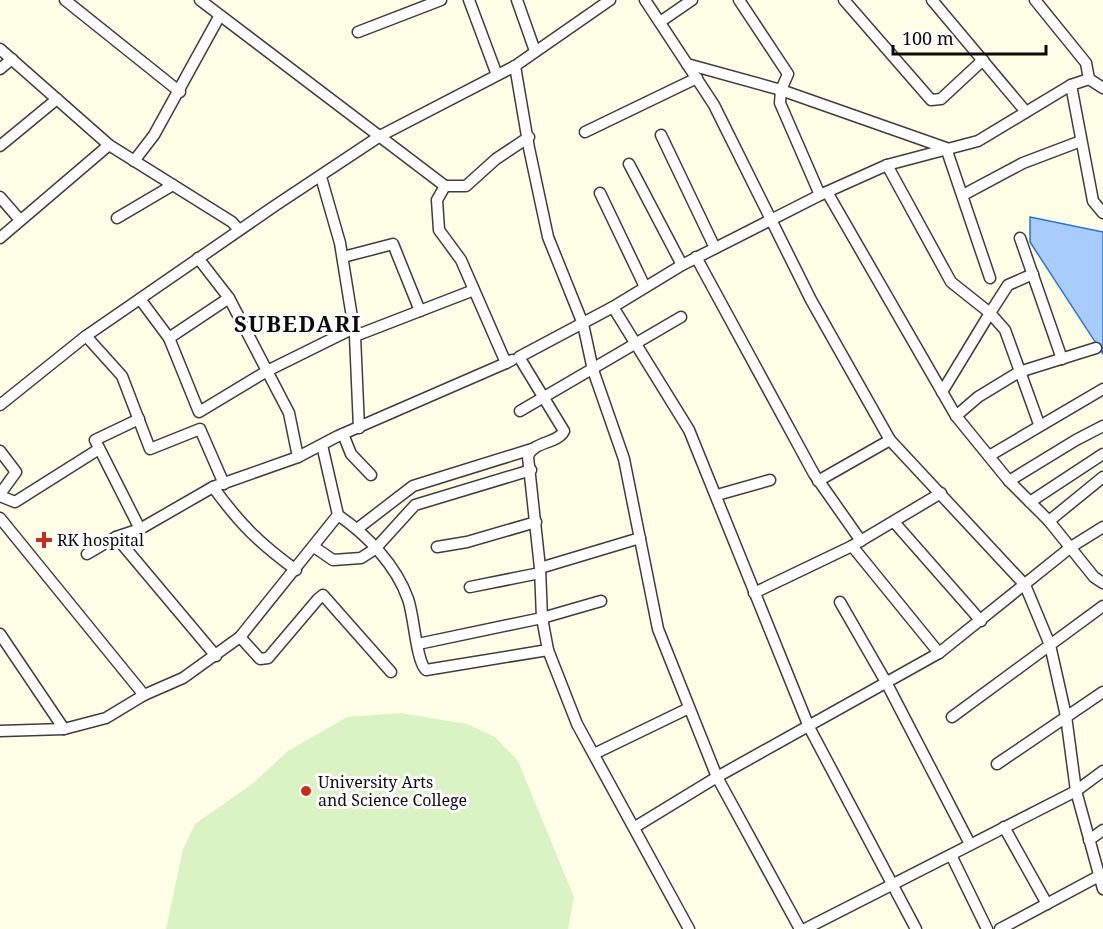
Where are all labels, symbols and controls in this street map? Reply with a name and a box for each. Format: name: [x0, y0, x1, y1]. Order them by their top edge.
scale bar: [893, 18, 1046, 56]
text: 100 m: [902, 26, 954, 50]
district label: SUBEDARI: [234, 308, 362, 338]
place label: RK hospital: [57, 529, 144, 551]
marker: RK hospital: [35, 531, 53, 549]
place label: University Arts and Science College: [318, 771, 467, 811]
marker: University Arts and Science College: [299, 784, 313, 798]

